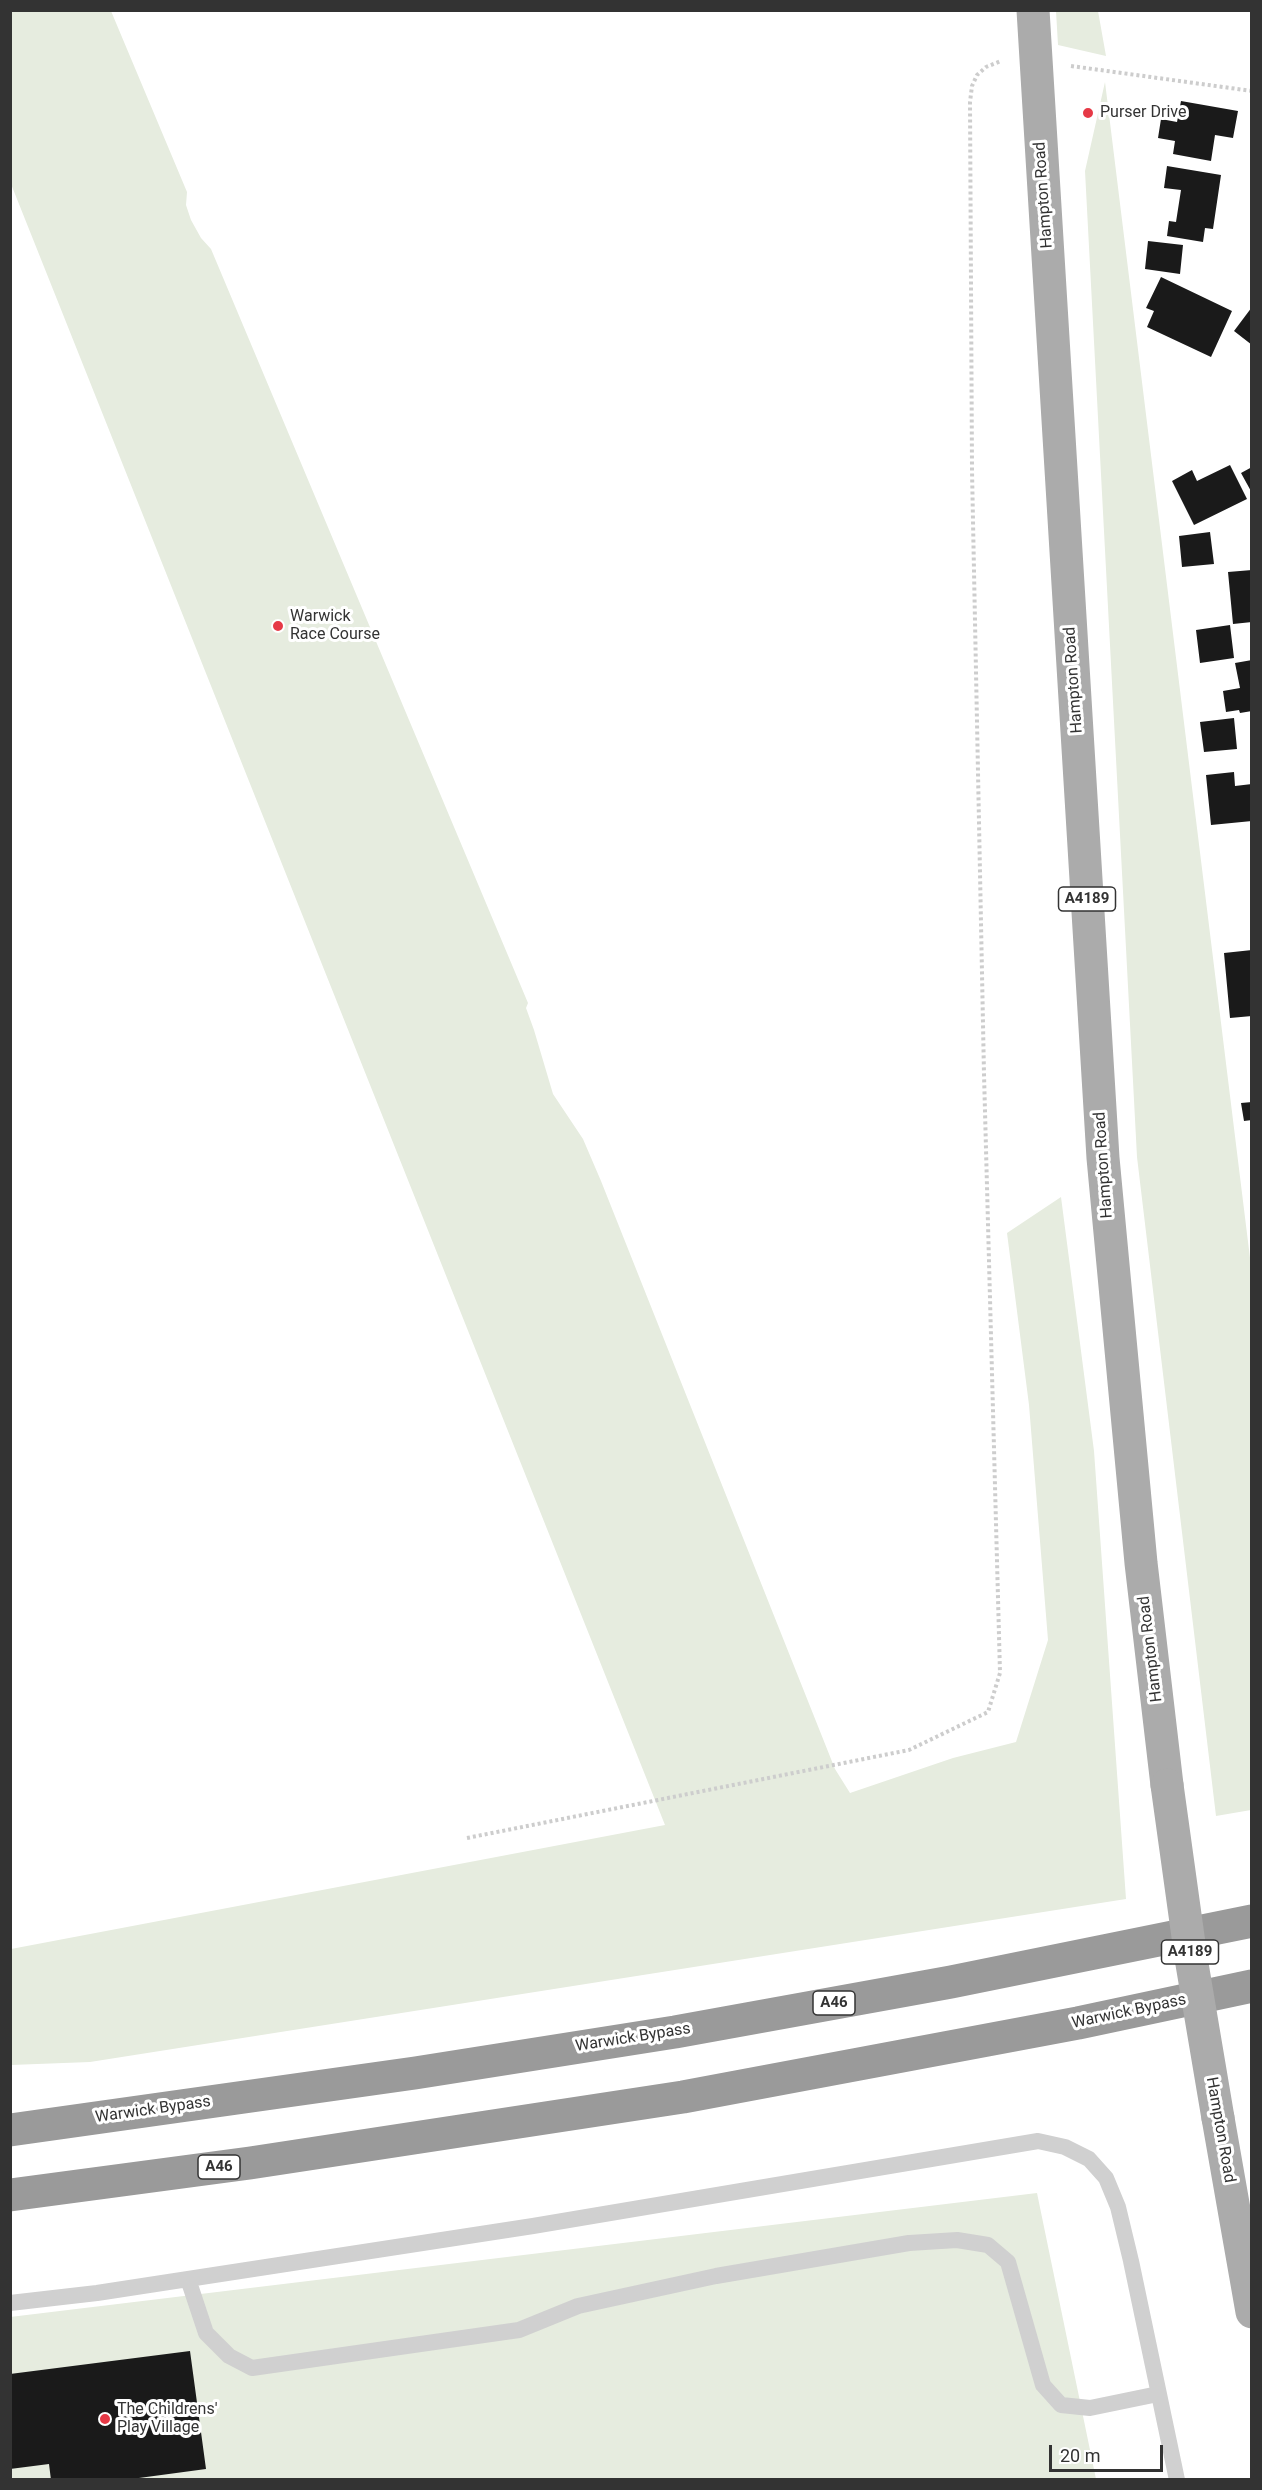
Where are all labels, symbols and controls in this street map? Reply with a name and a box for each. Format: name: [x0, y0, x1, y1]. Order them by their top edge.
place label: Purser Drive: [1100, 103, 1186, 123]
marker: Purser Drive: [1081, 106, 1095, 120]
street label: Hampton Road: [1031, 141, 1057, 249]
place label: Warwick Race Course: [290, 607, 380, 645]
marker: Warwick Race Course: [271, 619, 285, 633]
street label: Hampton Road: [1061, 626, 1087, 734]
road number: A4189: [1058, 887, 1116, 911]
street label: Hampton Road: [1091, 1111, 1117, 1219]
street label: Hampton Road: [1135, 1595, 1167, 1703]
road number: A4189: [1162, 1940, 1218, 1964]
road number: A46: [813, 1991, 855, 2015]
street label: Warwick Bypass: [1070, 1991, 1188, 2033]
street label: Warwick Bypass: [574, 2019, 692, 2057]
street label: Hampton Road: [1201, 2076, 1239, 2184]
street label: Warwick Bypass: [94, 2092, 212, 2128]
road number: A46: [198, 2155, 240, 2179]
place label: The Childrens' Play Village: [117, 2400, 217, 2438]
marker: The Childrens' Play Village: [98, 2412, 112, 2426]
scale bar: [1052, 2433, 1166, 2471]
text: 20 m: [1060, 2445, 1100, 2466]

